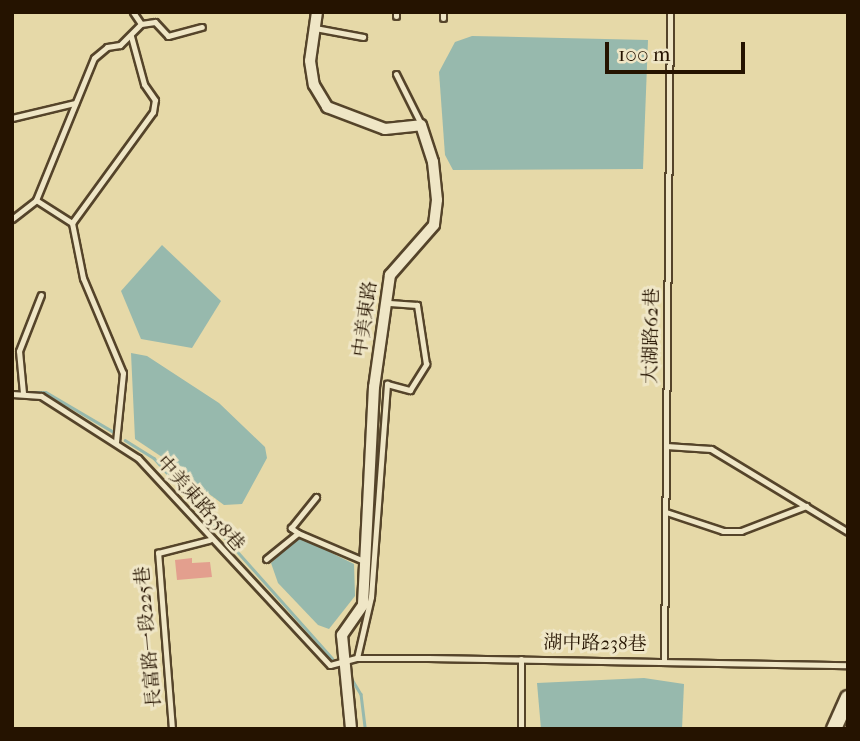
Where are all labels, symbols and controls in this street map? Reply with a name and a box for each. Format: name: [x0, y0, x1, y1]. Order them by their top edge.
scale bar: [608, 28, 748, 72]
text: 100 m: [618, 42, 671, 66]
street label: 中美東路: [349, 280, 383, 358]
street label: 大湖路62巷: [640, 288, 664, 384]
street label: 中美東路358巷: [151, 452, 249, 556]
street label: 長富路一段225巷: [131, 565, 167, 709]
street label: 湖中路238巷: [543, 632, 647, 656]

